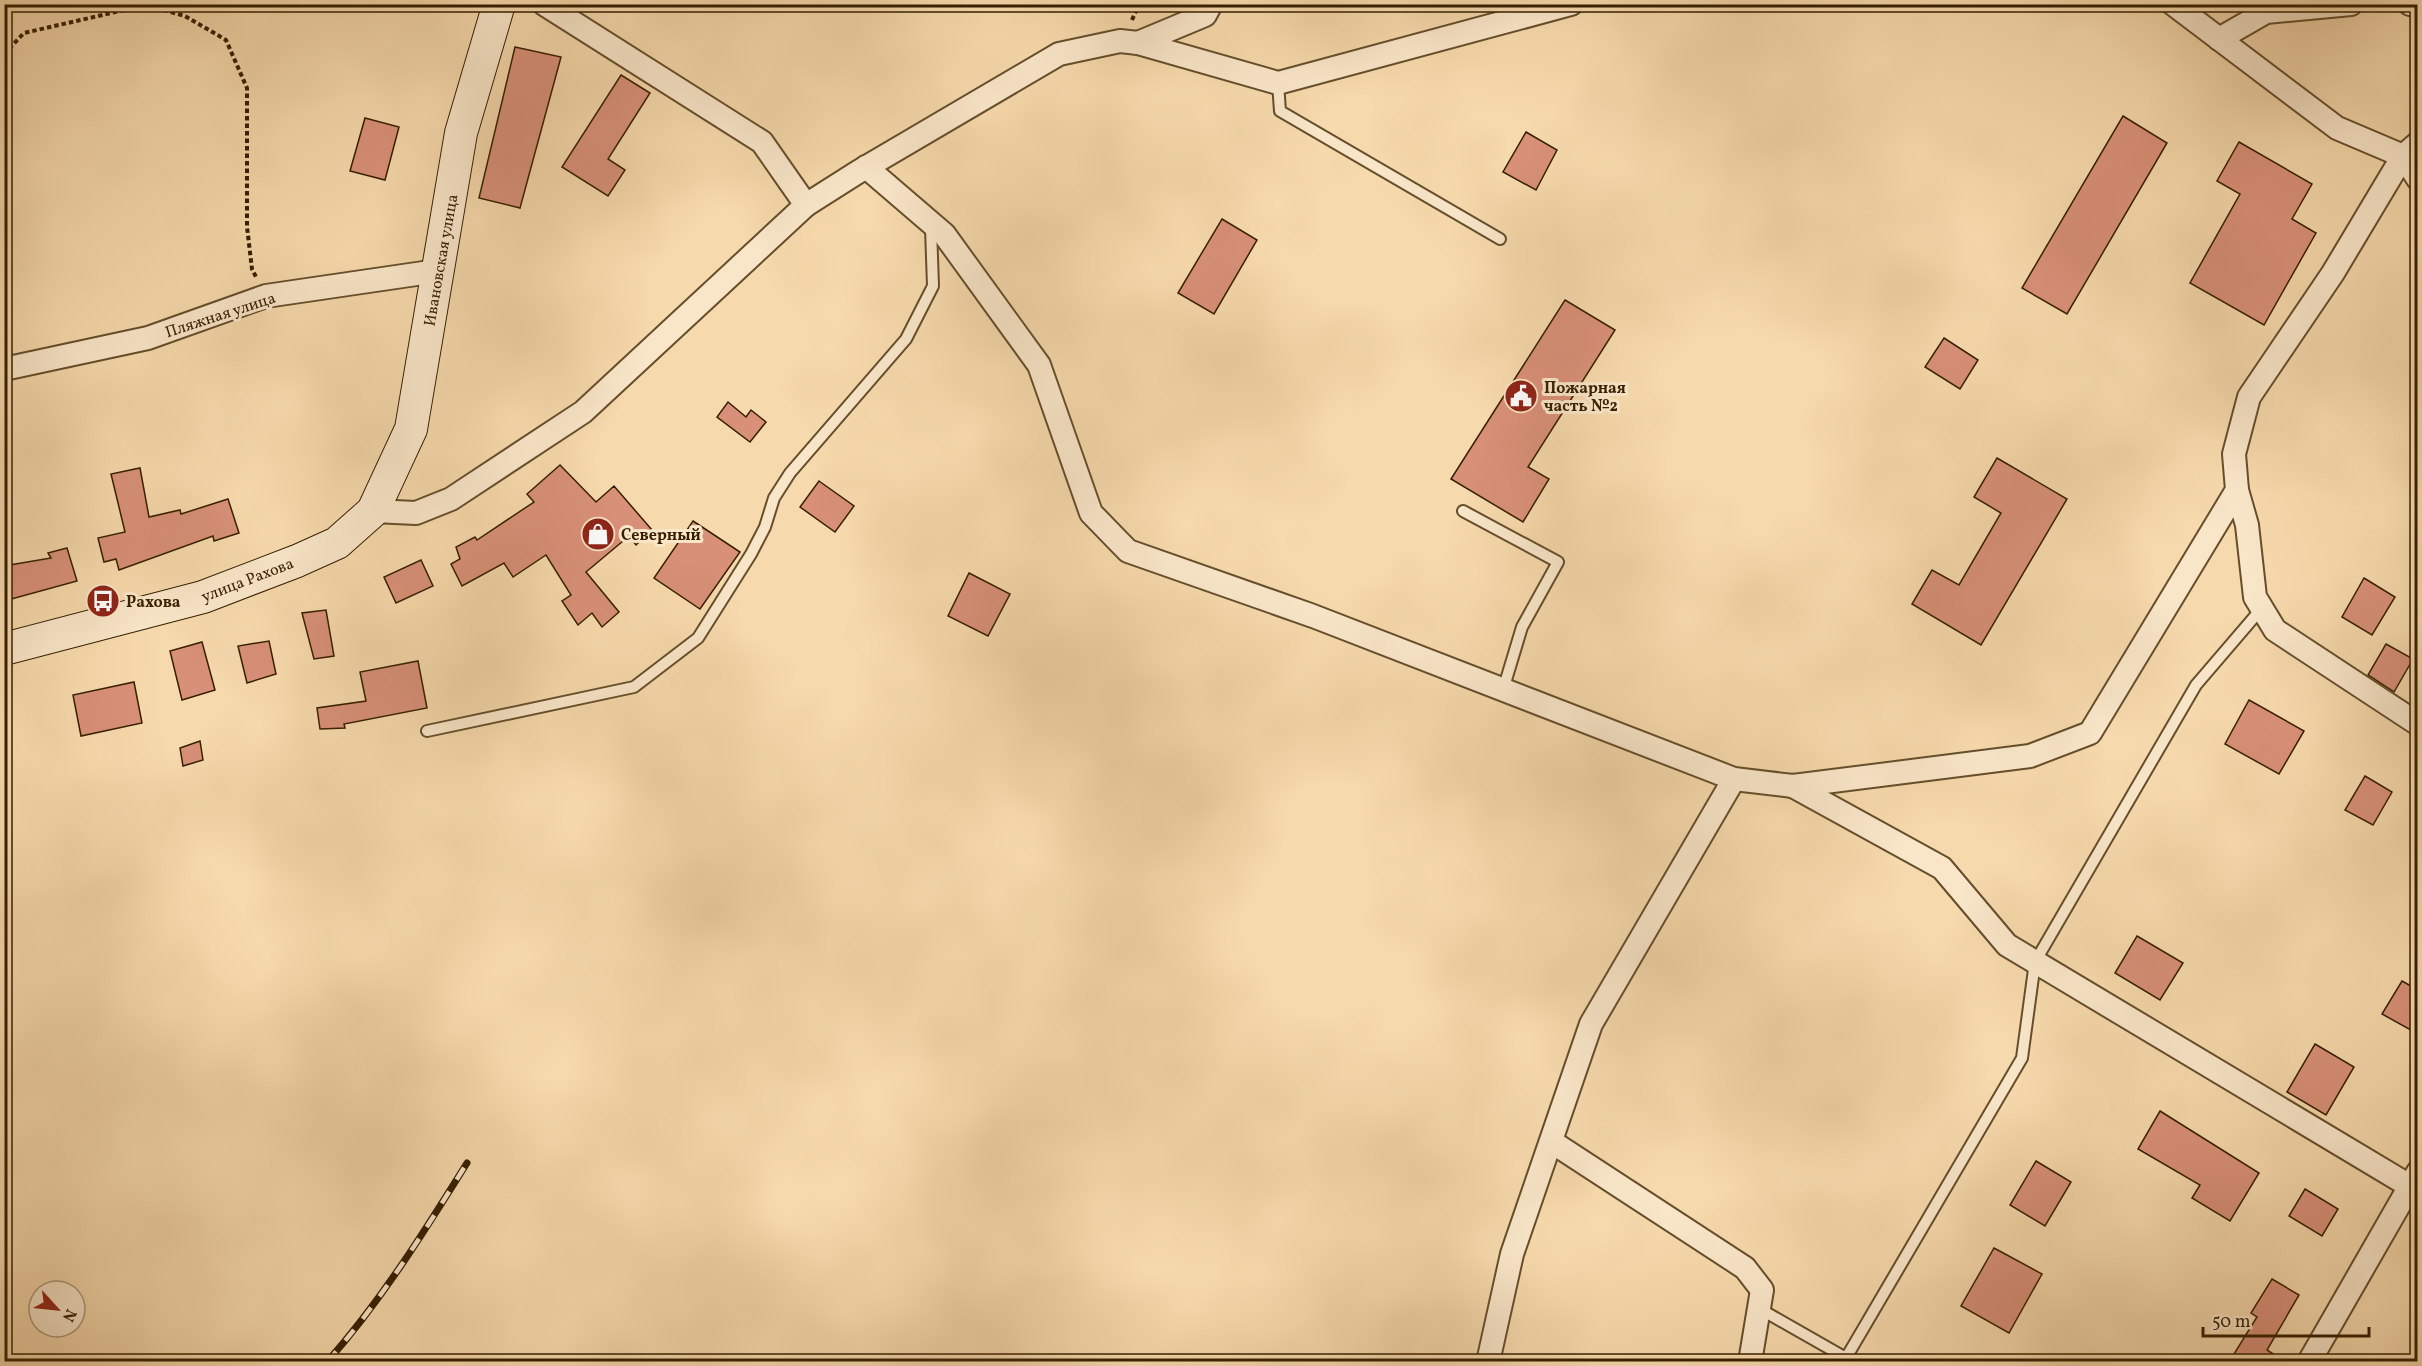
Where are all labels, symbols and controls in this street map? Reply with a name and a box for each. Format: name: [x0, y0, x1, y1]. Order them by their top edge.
street label: Ивановская улица: [420, 193, 464, 328]
street label: Пляжная улица: [163, 288, 279, 344]
public building icon: Пожарная часть №2: [1503, 378, 1539, 414]
place label: Пожарная часть №2: [1544, 378, 1626, 418]
shop icon: Северный: [580, 516, 616, 552]
place label: Северный: [621, 525, 701, 547]
street label: улица Рахова: [198, 553, 297, 609]
bus stop icon: Рахова: [85, 583, 121, 619]
place label: Рахова: [126, 592, 181, 614]
north arrow: [27, 1279, 87, 1339]
scale bar: [2203, 1300, 2370, 1338]
text: N: [56, 1305, 81, 1325]
text: 50 m: [2212, 1310, 2251, 1335]

